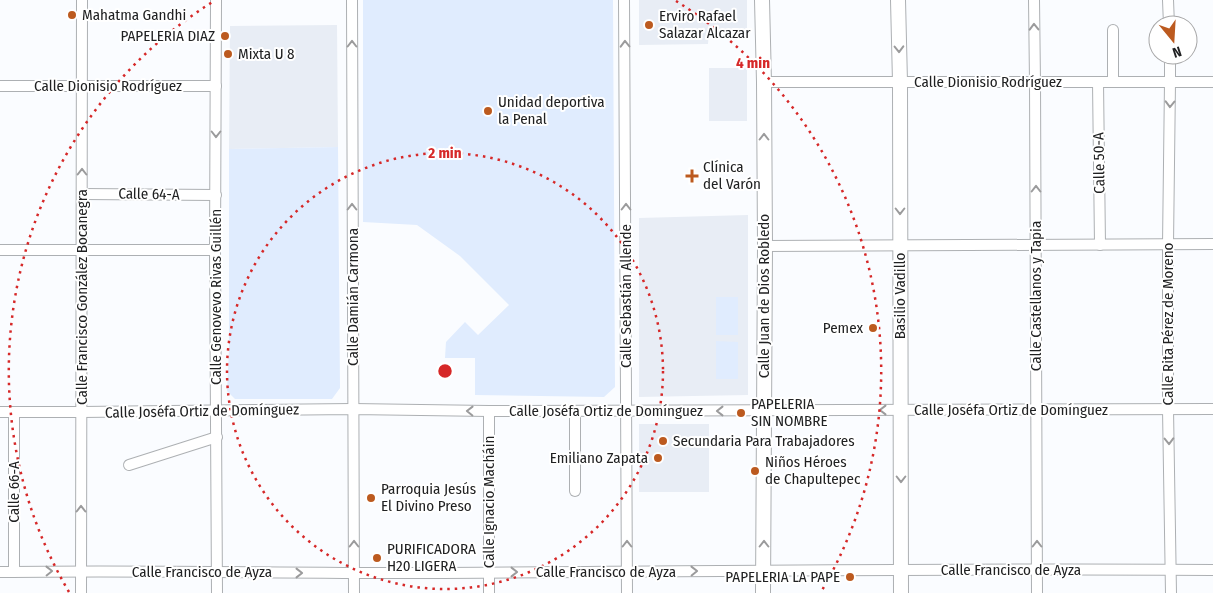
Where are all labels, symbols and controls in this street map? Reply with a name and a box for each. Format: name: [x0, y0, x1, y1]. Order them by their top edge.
place label: Mahatma Gandhi: [82, 6, 186, 24]
place label: Erviro Rafael Salazar Alcazar: [659, 7, 751, 42]
marker: Mahatma Gandhi: [66, 9, 78, 21]
north arrow: [1148, 15, 1198, 65]
marker: Erviro Rafael Salazar Alcazar: [643, 19, 655, 31]
one-way arrow: [1029, 23, 1039, 30]
place label: PAPELERIA DIAZ: [120, 27, 215, 45]
marker: PAPELERIA DIAZ: [219, 30, 231, 42]
one-way arrow: [347, 40, 357, 48]
one-way arrow: [620, 40, 630, 48]
text: N: [1170, 43, 1183, 61]
place label: Mixta U 8: [238, 45, 295, 63]
one-way arrow: [894, 45, 904, 53]
marker: Mixta U 8: [222, 48, 234, 60]
text: 4 min: [736, 54, 770, 72]
street label: Calle Dionisio Rodríguez: [914, 73, 1062, 91]
street label: Calle Dionisio Rodríguez: [34, 77, 182, 95]
place label: Unidad deportiva la Penal: [498, 93, 605, 128]
one-way arrow: [1165, 100, 1175, 108]
marker: Unidad deportiva la Penal: [482, 105, 494, 117]
one-way arrow: [211, 131, 221, 139]
street label: Calle 50-A: [1089, 132, 1109, 194]
one-way arrow: [759, 133, 769, 140]
text: 2 min: [427, 144, 462, 162]
place label: Clínica del Varón: [703, 158, 761, 193]
one-way arrow: [77, 168, 87, 176]
marker: Clínica del Varón: [685, 169, 699, 183]
street label: Calle 64-A: [118, 184, 180, 204]
one-way arrow: [1030, 185, 1041, 193]
street label: Calle Francisco González Bocanegra: [73, 189, 91, 405]
one-way arrow: [347, 203, 357, 210]
one-way arrow: [621, 203, 631, 210]
one-way arrow: [895, 208, 905, 215]
street label: Calle Genovevo Rivas Guillén: [207, 209, 225, 385]
street label: Calle Juan de Dios Robledo: [755, 214, 773, 378]
street label: Calle Castellanos y Tapia: [1027, 221, 1045, 371]
street label: Calle Sebastián Allende: [617, 224, 635, 368]
street label: Calle Damián Carmona: [344, 228, 362, 366]
street label: Calle Rita Pérez de Moreno: [1159, 242, 1177, 406]
street label: Basilio Vadillo: [891, 253, 909, 339]
place label: Pemex: [823, 319, 863, 337]
marker: Pemex: [867, 322, 879, 334]
centre of rings: [436, 362, 454, 380]
place label: PAPELERIA SIN NOMBRE: [751, 395, 828, 430]
street label: Calle Joséfa Ortiz de Domínguez: [105, 400, 299, 422]
street label: Calle Joséfa Ortiz de Domínguez: [914, 401, 1108, 419]
street label: Calle Joséfa Ortiz de Domínguez: [509, 402, 703, 420]
one-way arrow: [878, 405, 886, 415]
one-way arrow: [466, 406, 474, 416]
one-way arrow: [716, 406, 724, 416]
marker: PAPELERIA SIN NOMBRE: [735, 407, 747, 419]
place label: Secundaria Para Trabajadores: [673, 432, 855, 450]
marker: Secundaria Para Trabajadores: [657, 435, 669, 447]
street label: Calle Ignacio Macháin: [480, 436, 498, 568]
one-way arrow: [1163, 437, 1174, 445]
place label: Emiliano Zapata: [550, 449, 648, 467]
marker: Emiliano Zapata: [652, 452, 664, 464]
place label: Niños Héroes de Chapultepec: [765, 453, 861, 488]
street label: Calle 66-A: [5, 461, 23, 523]
marker: Niños Héroes de Chapultepec: [749, 465, 761, 477]
one-way arrow: [896, 475, 906, 483]
place label: Parroquia Jesús El Divino Preso: [381, 480, 476, 515]
marker: Parroquia Jesús El Divino Preso: [365, 492, 377, 504]
one-way arrow: [76, 505, 86, 513]
one-way arrow: [349, 540, 359, 548]
place label: PURIFICADORA H20 LIGERA: [387, 540, 476, 575]
one-way arrow: [622, 540, 632, 548]
one-way arrow: [759, 540, 769, 548]
one-way arrow: [1032, 540, 1042, 548]
marker: PURIFICADORA H20 LIGERA: [371, 552, 383, 564]
street label: Calle Francisco de Ayza: [941, 561, 1081, 579]
street label: Calle Francisco de Ayza: [132, 563, 272, 581]
street label: Calle Francisco de Ayza: [536, 563, 676, 581]
one-way arrow: [45, 566, 53, 576]
one-way arrow: [690, 566, 698, 576]
one-way arrow: [510, 567, 518, 577]
one-way arrow: [295, 568, 303, 578]
place label: PAPELERIA LA PAPE: [725, 568, 840, 586]
marker: PAPELERIA LA PAPE: [844, 571, 856, 583]

